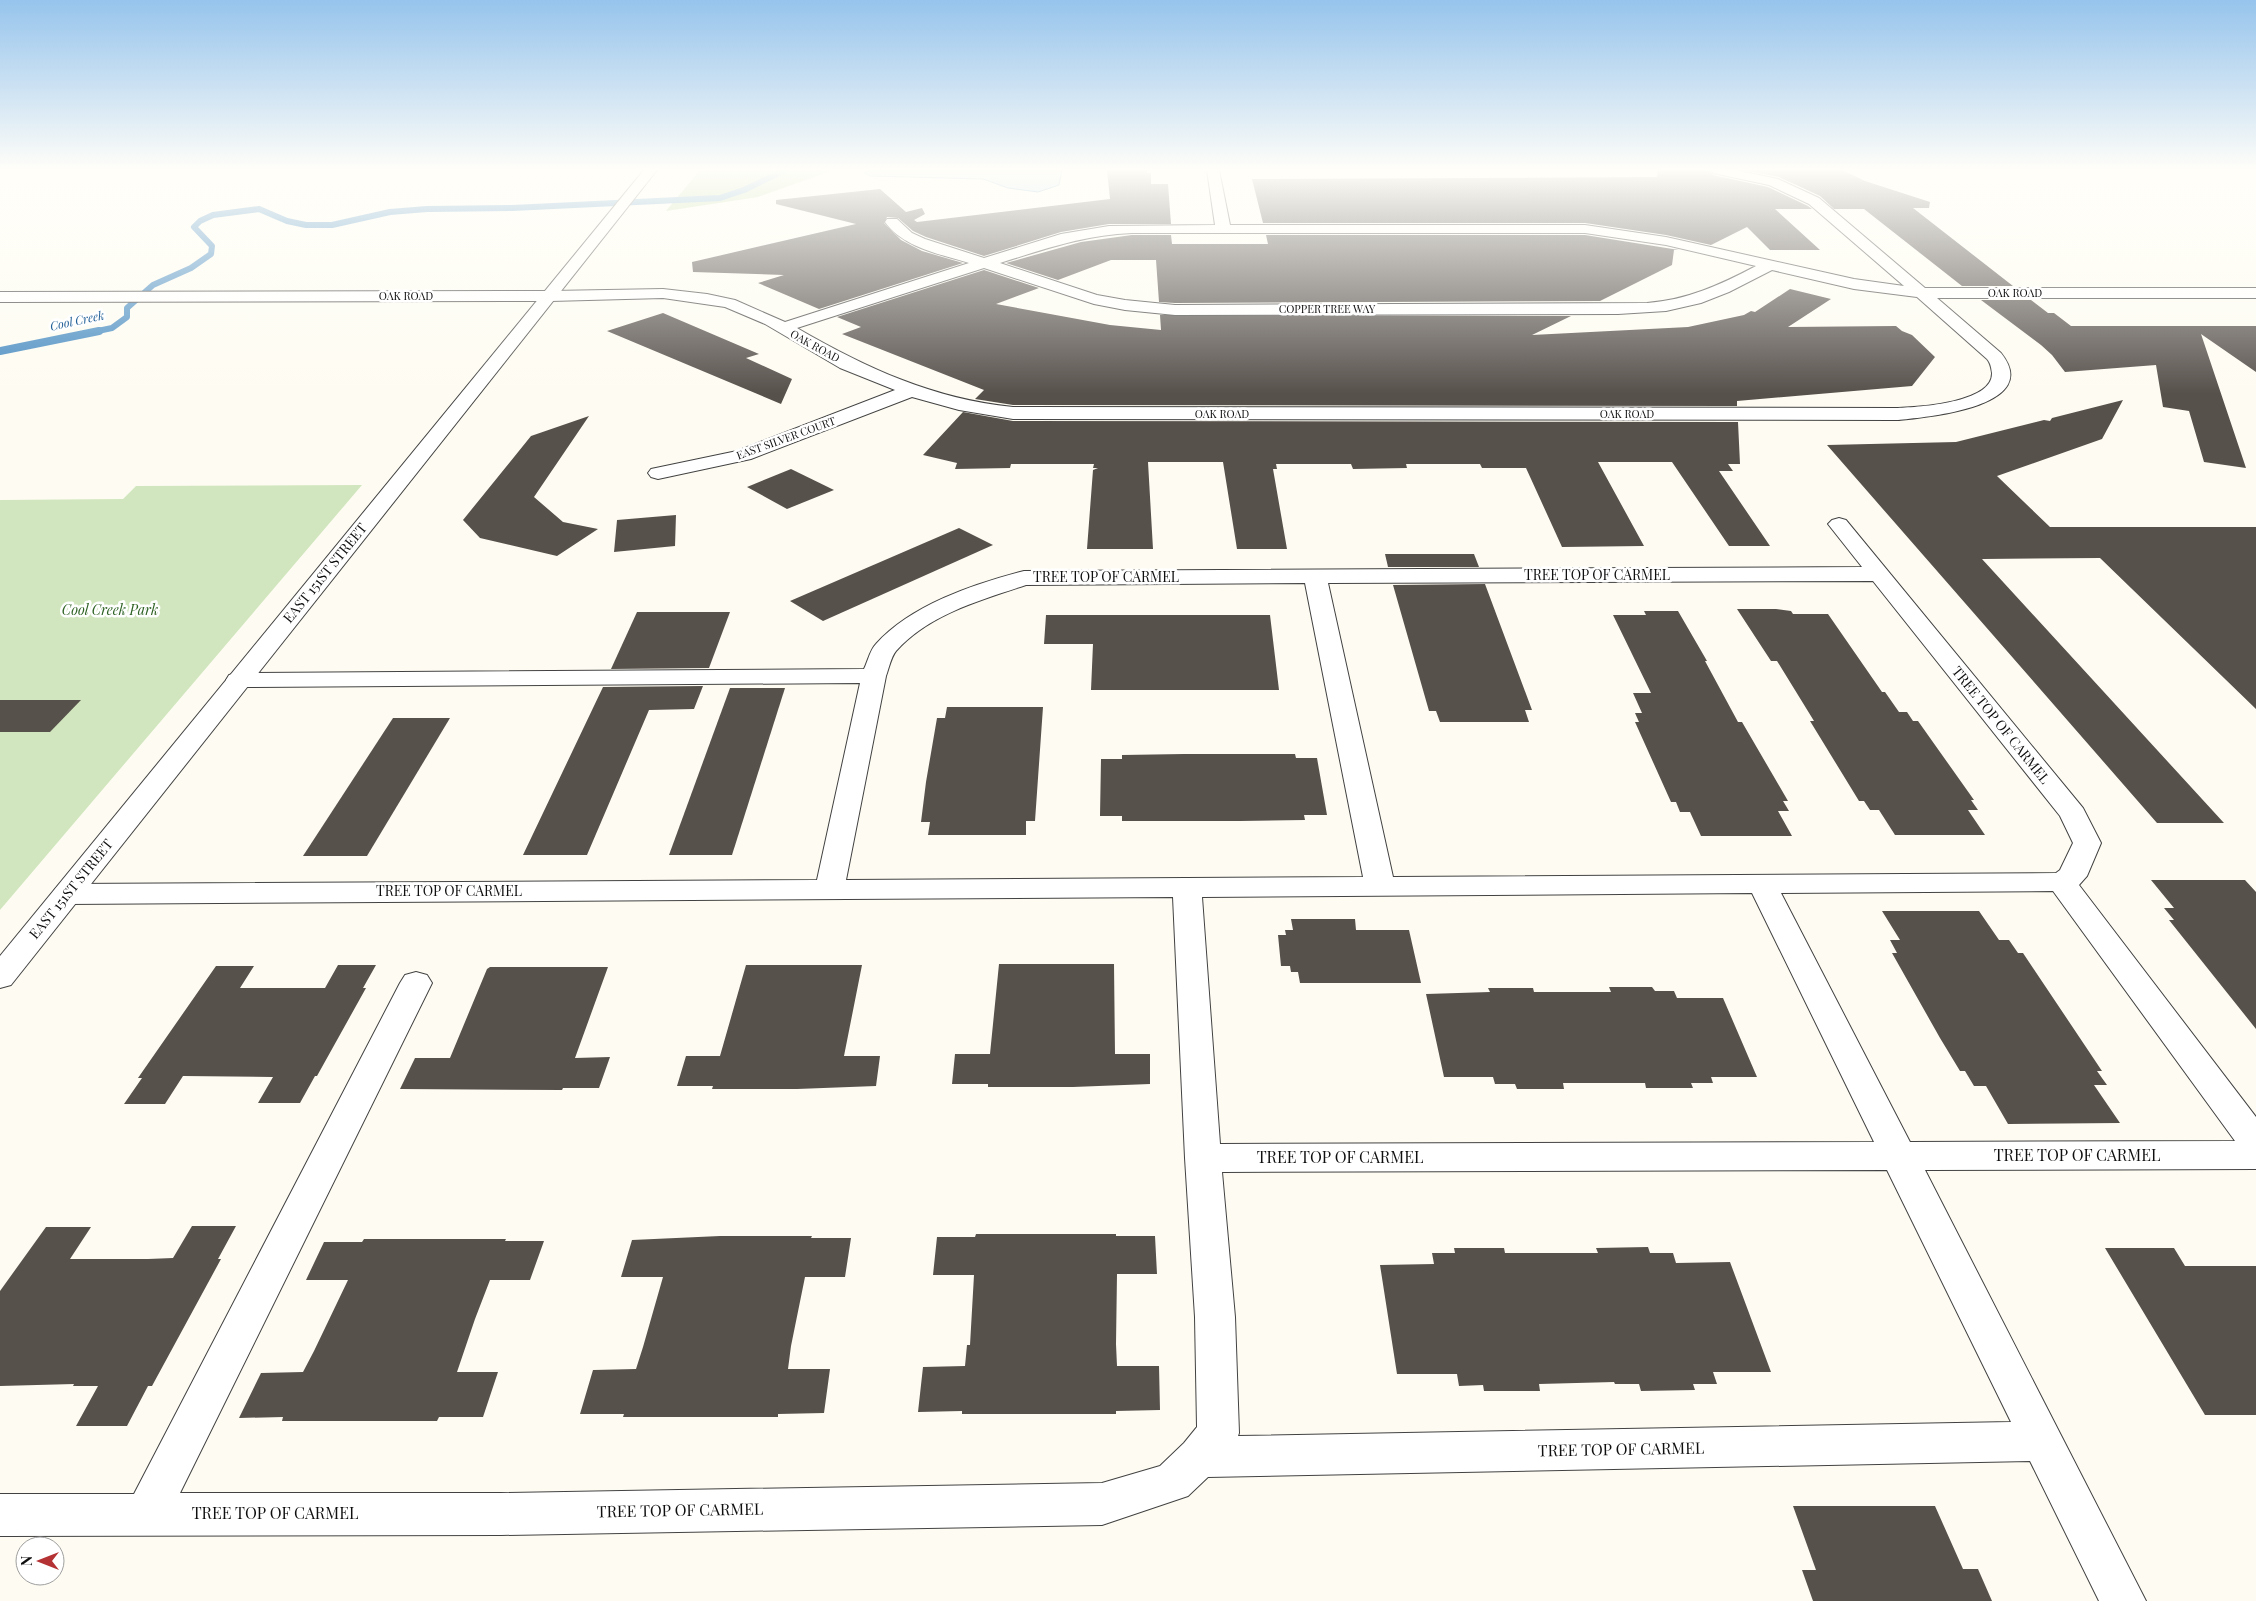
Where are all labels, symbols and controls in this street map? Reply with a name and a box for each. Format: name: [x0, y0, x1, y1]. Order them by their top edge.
street label: OAK ROAD: [1988, 285, 2042, 300]
street label: OAK ROAD: [379, 288, 433, 303]
street label: COPPER TREE WAY: [1279, 301, 1376, 316]
water label: Cool Creek: [48, 306, 105, 334]
street label: OAK ROAD: [788, 326, 843, 365]
street label: OAK ROAD: [1195, 406, 1249, 421]
street label: OAK ROAD: [1600, 406, 1654, 421]
street label: EAST SILVER COURT: [734, 413, 838, 462]
street label: EAST 151ST STREET: [278, 519, 371, 627]
street label: TREE TOP OF CARMEL: [1524, 565, 1670, 584]
street label: TREE TOP OF CARMEL: [1033, 567, 1179, 586]
park label: Cool Creek Park: [62, 600, 158, 619]
street label: TREE TOP OF CARMEL: [1948, 662, 2055, 787]
street label: EAST 151ST STREET: [24, 835, 117, 943]
street label: TREE TOP OF CARMEL: [376, 881, 522, 900]
street label: TREE TOP OF CARMEL: [1994, 1144, 2160, 1165]
street label: TREE TOP OF CARMEL: [1257, 1146, 1423, 1167]
street label: TREE TOP OF CARMEL: [1537, 1437, 1704, 1460]
street label: TREE TOP OF CARMEL: [596, 1498, 763, 1521]
street label: TREE TOP OF CARMEL: [192, 1502, 358, 1523]
north arrow: [15, 1536, 65, 1586]
text: N: [17, 1556, 36, 1566]

